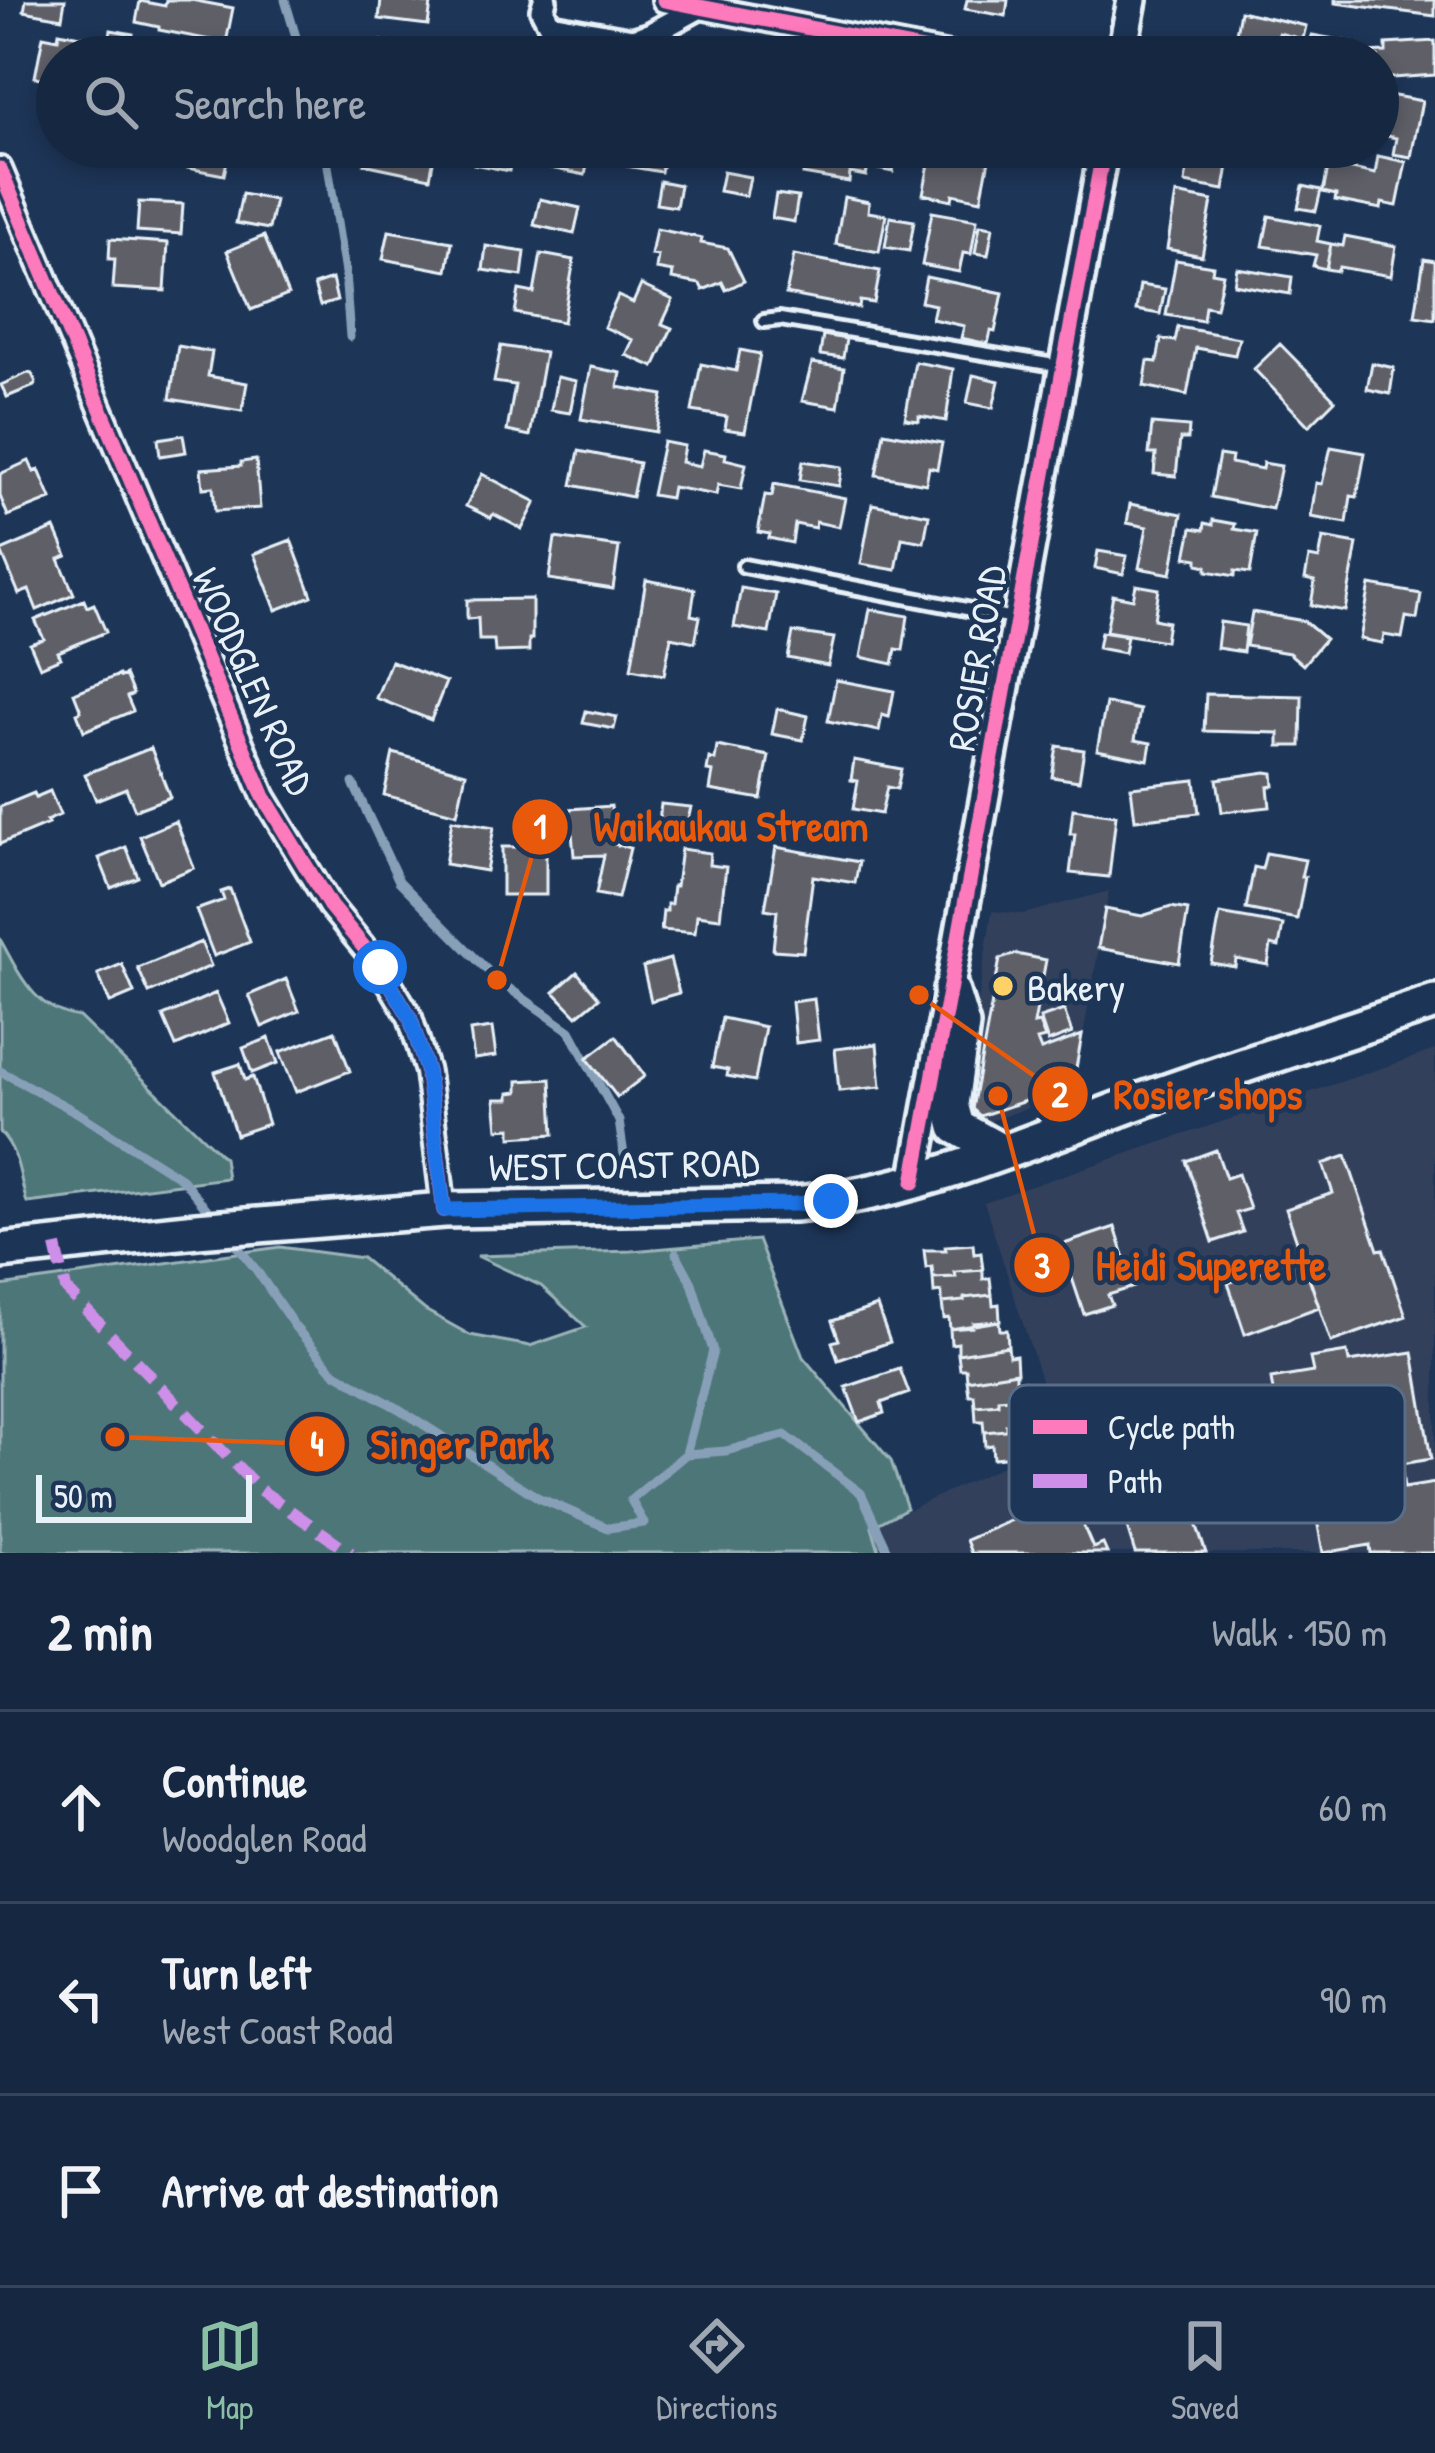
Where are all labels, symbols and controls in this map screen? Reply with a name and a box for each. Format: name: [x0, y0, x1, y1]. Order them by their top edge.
search box: [36, 36, 1399, 168]
icon: search: [78, 69, 144, 135]
text: Search here: [174, 72, 366, 133]
street label: WOODGLEN ROAD: [180, 559, 328, 803]
street label: ROSIER ROAD: [934, 561, 1018, 755]
callout: Waikaukau Stream: [510, 788, 893, 866]
text: Waikaukau Stream: [594, 797, 868, 854]
text: 1: [533, 801, 547, 850]
route start: [353, 940, 407, 994]
place label: Bakery: [1027, 960, 1125, 1013]
marker: Bakery: [990, 973, 1016, 999]
callout: Rosier shops: [1030, 1055, 1327, 1133]
text: Rosier shops: [1113, 1065, 1303, 1123]
text: 2: [1052, 1069, 1069, 1118]
street label: WEST COAST ROAD: [488, 1135, 760, 1193]
route end: [804, 1174, 858, 1228]
callout: Heidi Superette: [1012, 1226, 1351, 1304]
text: Heidi Superette: [1096, 1236, 1327, 1294]
text: 3: [1034, 1240, 1050, 1289]
legend: [1009, 1385, 1405, 1523]
callout: Singer Park: [287, 1405, 574, 1483]
text: Cycle path: [1108, 1405, 1235, 1450]
text: Singer Park: [370, 1415, 550, 1473]
text: 4: [310, 1418, 324, 1467]
text: Path: [1108, 1459, 1162, 1503]
scale bar: [36, 1469, 252, 1522]
text: 50 m: [54, 1474, 113, 1518]
text: 2 min: [48, 1597, 153, 1666]
text: Walk · 150 m: [1212, 1605, 1387, 1658]
text: Continue: [162, 1750, 307, 1811]
icon: ahead: [48, 1774, 114, 1840]
text: 60 m: [1318, 1780, 1387, 1833]
text: Woodglen Road: [162, 1811, 366, 1864]
text: Turn left: [162, 1942, 311, 2003]
icon: left: [48, 1966, 114, 2032]
text: 90 m: [1320, 1972, 1387, 2025]
text: West Coast Road: [162, 2003, 393, 2056]
icon: arrive: [48, 2158, 114, 2224]
text: Arrive at destination: [162, 2160, 499, 2221]
tab: Map: [197, 2313, 263, 2429]
tab: Directions: [656, 2313, 778, 2429]
tab: Saved: [1171, 2313, 1238, 2429]

